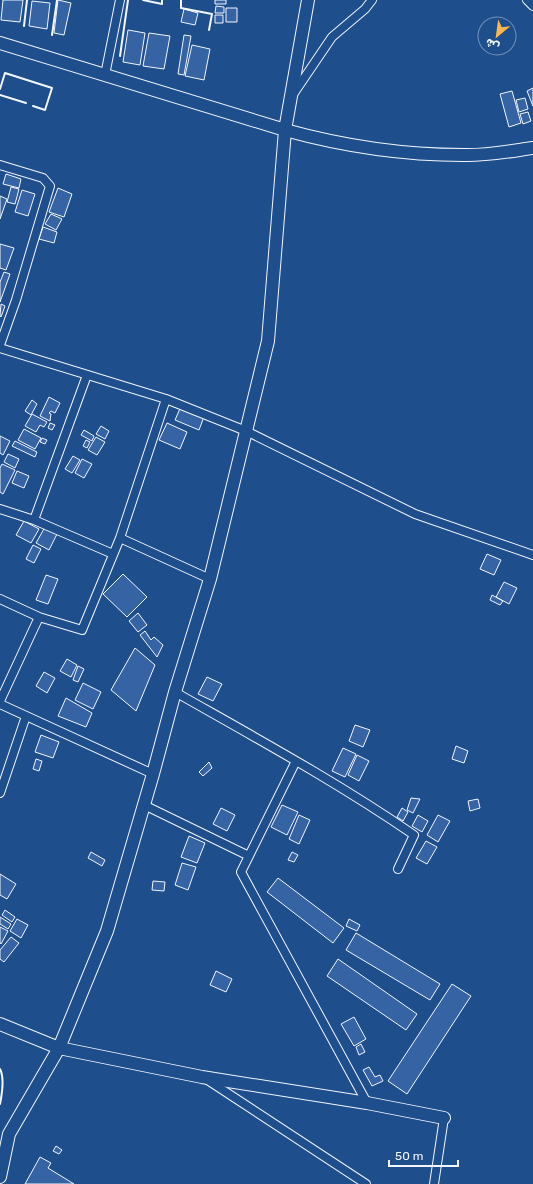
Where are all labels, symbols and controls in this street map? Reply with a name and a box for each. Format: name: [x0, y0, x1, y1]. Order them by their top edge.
north arrow: [477, 16, 517, 56]
text: ش: [483, 35, 502, 53]
scale bar: [389, 1142, 458, 1168]
text: 50 m: [395, 1149, 423, 1163]

